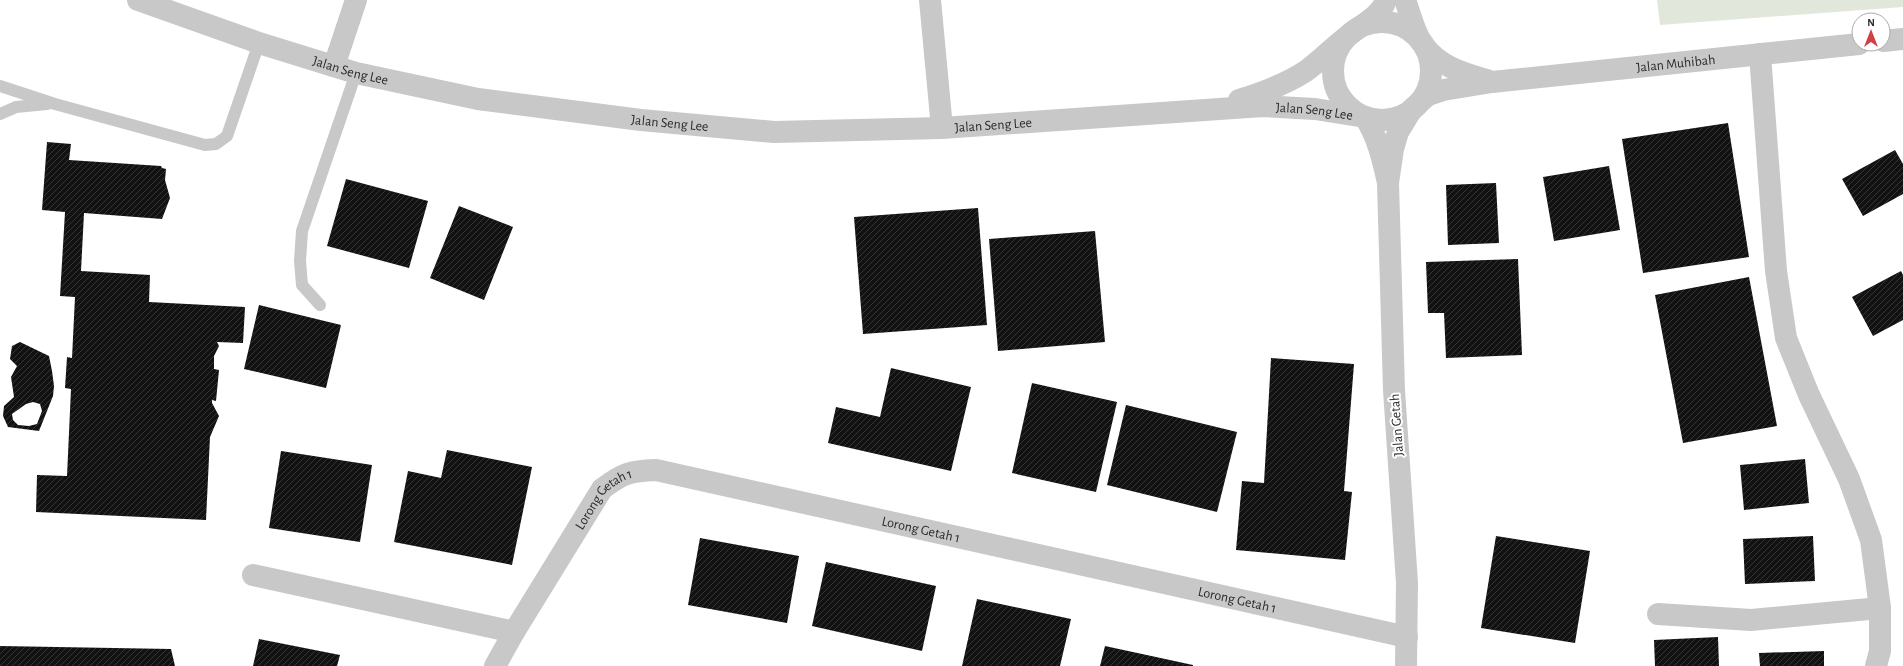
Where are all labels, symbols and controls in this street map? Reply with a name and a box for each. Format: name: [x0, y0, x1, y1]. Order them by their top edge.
north arrow: [1851, 12, 1891, 52]
text: N: [1867, 17, 1875, 28]
street label: Jalan Muhibah: [1636, 53, 1716, 75]
street label: Jalan Seng Lee: [311, 54, 389, 88]
street label: Jalan Seng Lee: [1275, 101, 1354, 123]
street label: Jalan Seng Lee: [630, 113, 709, 134]
street label: Jalan Seng Lee: [954, 116, 1033, 135]
street label: Jalan Getah: [1388, 393, 1406, 457]
street label: Lorong Getah 1: [573, 467, 634, 532]
street label: Lorong Getah 1: [880, 514, 961, 545]
street label: Lorong Getah 1: [1197, 585, 1278, 616]

